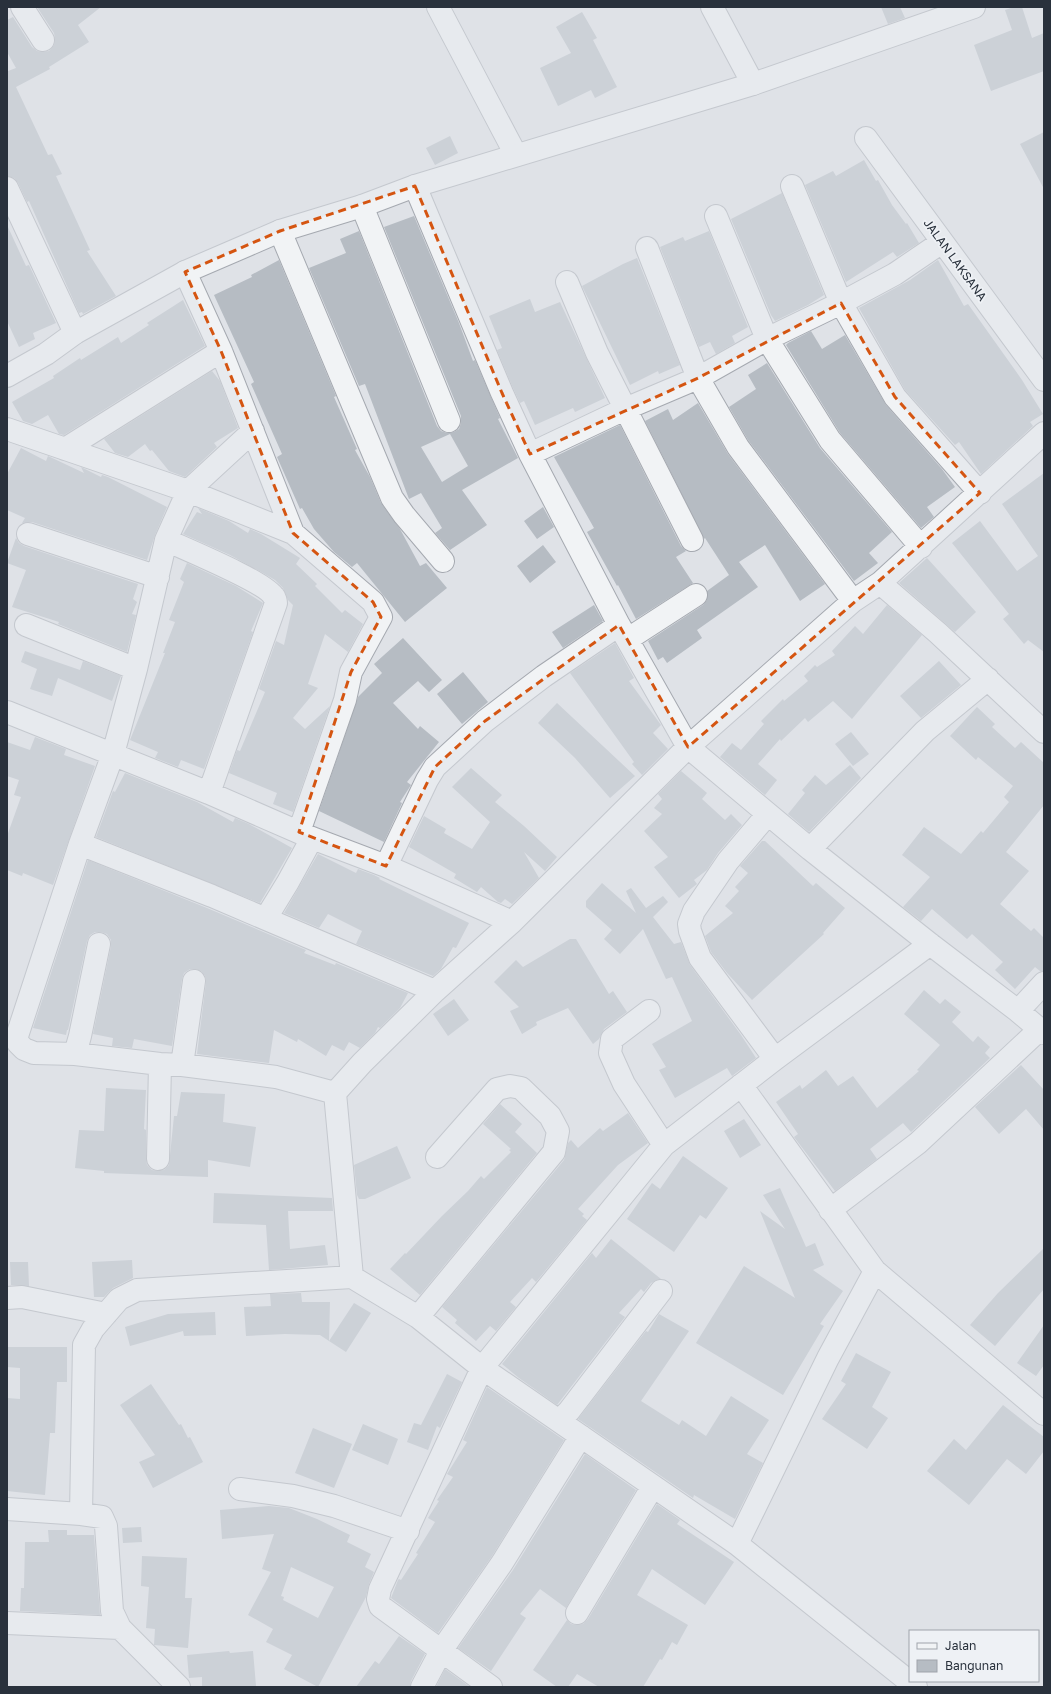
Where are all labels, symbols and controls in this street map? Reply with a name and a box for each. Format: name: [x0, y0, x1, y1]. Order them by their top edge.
street label: JALAN LAKSANA: [921, 216, 990, 304]
legend: [909, 1630, 1039, 1682]
text: Jalan: [945, 1638, 976, 1653]
text: Bangunan: [945, 1658, 1003, 1673]

